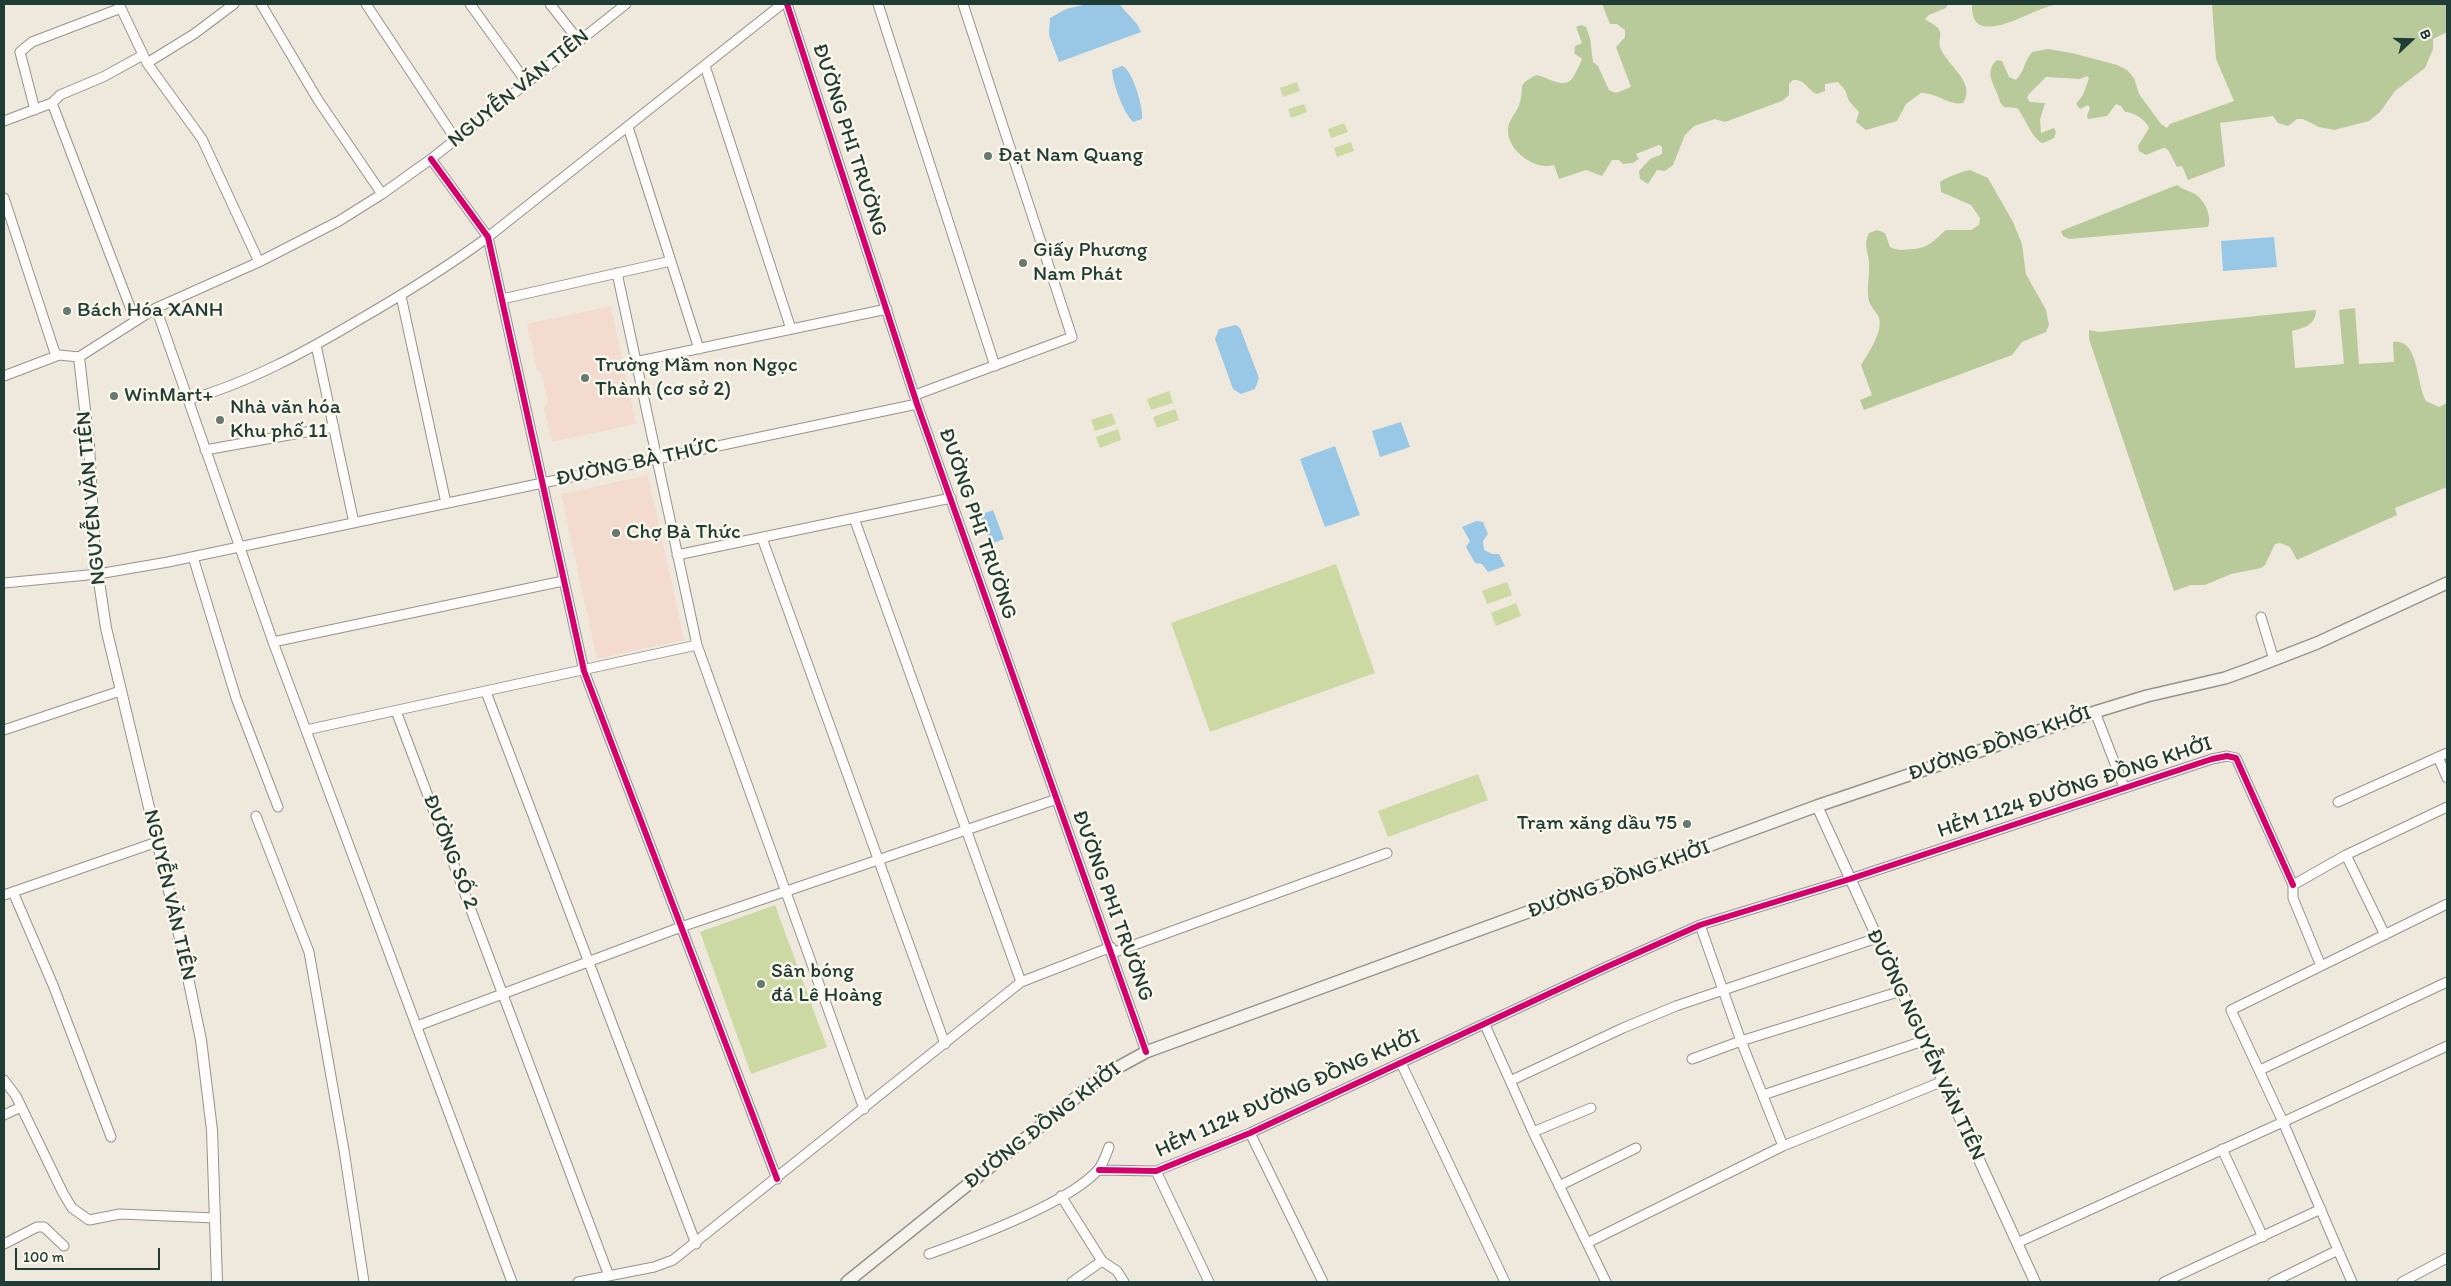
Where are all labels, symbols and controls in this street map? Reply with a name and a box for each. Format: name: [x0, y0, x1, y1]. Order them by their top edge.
north arrow: [2386, 15, 2436, 65]
street label: NGUYỄN VĂN TIÊN: [443, 24, 595, 154]
text: B: [2416, 27, 2435, 42]
street label: ĐƯỜNG PHI TRƯỜNG: [806, 40, 892, 240]
place label: Đạt Nam Quang: [998, 143, 1143, 169]
marker: Đạt Nam Quang: [982, 150, 994, 162]
place label: Giấy Phương Nam Phát: [1033, 238, 1147, 288]
marker: Giấy Phương Nam Phát: [1017, 257, 1029, 269]
place label: Bách Hóa XANH: [77, 298, 223, 324]
marker: Bách Hóa XANH: [61, 305, 73, 317]
place label: Trường Mầm non Ngọc Thành (cơ sở 2): [595, 353, 798, 403]
marker: Trường Mầm non Ngọc Thành (cơ sở 2): [579, 372, 591, 384]
place label: WinMart+: [124, 383, 214, 409]
marker: WinMart+: [108, 390, 120, 402]
place label: Nhà văn hóa Khu phố 11: [230, 395, 341, 445]
street label: NGUYỄN VĂN TIÊN: [72, 410, 112, 586]
marker: Nhà văn hóa Khu phố 11: [214, 414, 226, 426]
street label: ĐƯỜNG PHI TRƯỜNG: [932, 425, 1022, 623]
street label: ĐƯỜNG BÀ THỨC: [554, 434, 720, 492]
place label: Chợ Bà Thức: [626, 520, 741, 546]
marker: Chợ Bà Thức: [610, 527, 622, 539]
street label: ĐƯỜNG ĐỒNG KHỞI: [1905, 701, 2095, 787]
street label: HẺM 1124 ĐƯỜNG ĐỒNG KHỞI: [1935, 732, 2215, 844]
street label: ĐƯỜNG SỐ 2: [417, 791, 483, 913]
street label: NGUYỄN VĂN TIÊN: [137, 807, 201, 983]
street label: ĐƯỜNG PHI TRƯỜNG: [1066, 807, 1158, 1005]
place label: Trạm xăng dầu 75: [1517, 811, 1677, 837]
marker: Trạm xăng dầu 75: [1681, 818, 1693, 830]
street label: ĐƯỜNG ĐỒNG KHỞI: [1524, 835, 1714, 925]
street label: ĐƯỜNG NGUYỄN VĂN TIÊN: [1860, 925, 1990, 1165]
place label: Sân bóng đá Lê Hoàng: [771, 959, 882, 1009]
marker: Sân bóng đá Lê Hoàng: [755, 978, 767, 990]
street label: HẺM 1124 ĐƯỜNG ĐỒNG KHỞI: [1152, 1024, 1424, 1164]
street label: ĐƯỜNG ĐỒNG KHỞI: [960, 1057, 1126, 1195]
scale bar: [18, 1238, 162, 1270]
text: 100 m: [23, 1248, 64, 1266]

